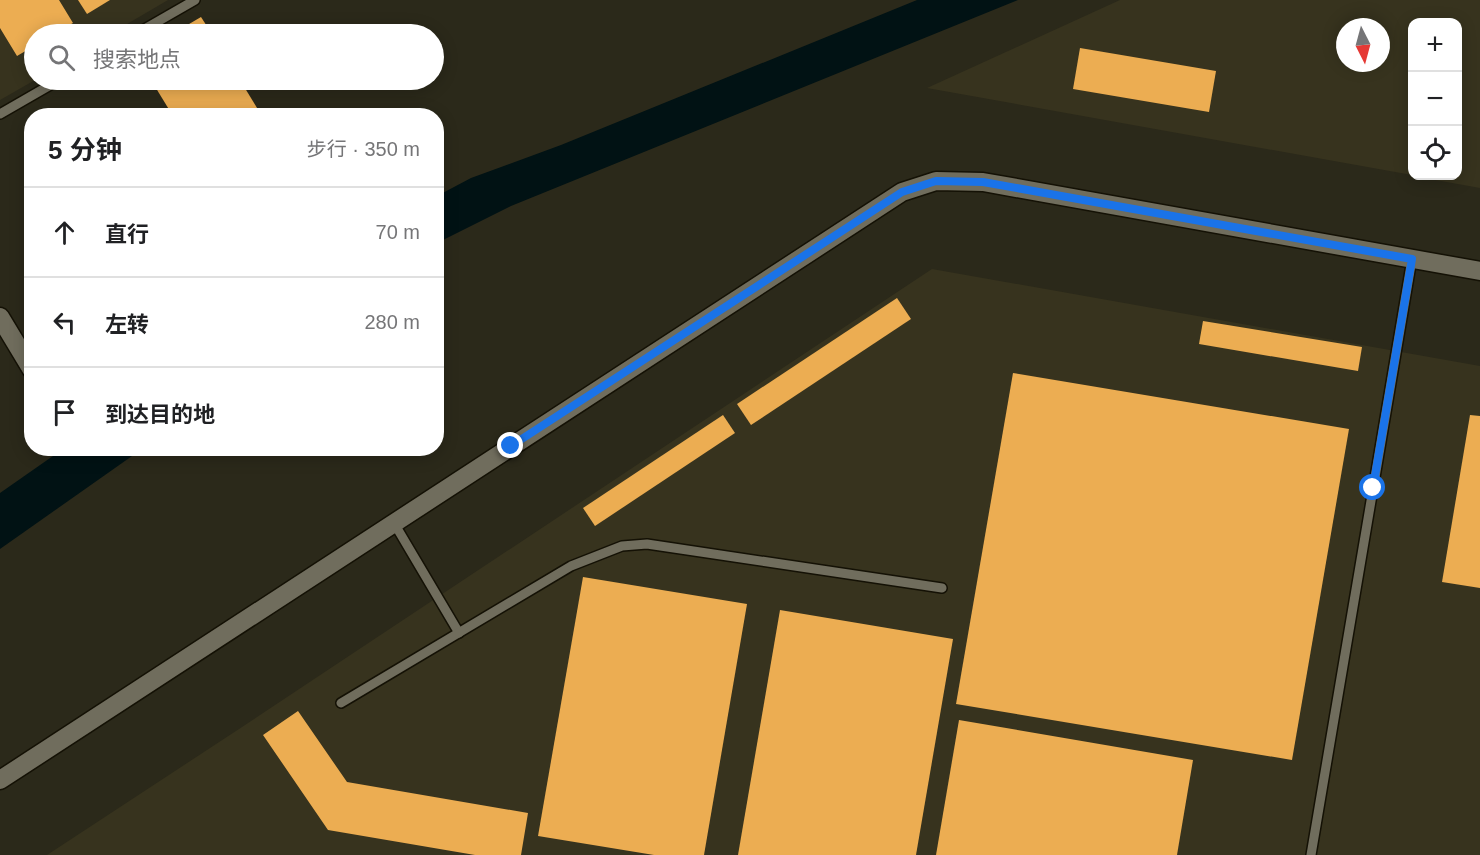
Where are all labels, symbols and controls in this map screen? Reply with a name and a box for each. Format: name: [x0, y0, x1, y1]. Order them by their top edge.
north arrow: [1336, 18, 1390, 72]
map controls: [1408, 18, 1462, 180]
button: +: [1408, 18, 1462, 72]
search box: [24, 24, 444, 90]
icon: search: [45, 41, 78, 74]
text: 搜索地点: [93, 47, 181, 72]
button: −: [1408, 72, 1462, 126]
button: locate: [1408, 126, 1462, 180]
text: 5 分钟: [48, 135, 122, 165]
text: 步行 · 350 m: [307, 138, 420, 160]
icon: ahead: [48, 216, 81, 249]
text: 70 m: [376, 221, 420, 243]
text: 直行: [105, 222, 149, 247]
icon: left: [48, 306, 81, 339]
text: 280 m: [364, 311, 420, 333]
text: 左转: [105, 312, 149, 337]
icon: arrive: [48, 396, 81, 429]
text: 到达目的地: [105, 402, 215, 427]
route end: [497, 432, 523, 458]
route start: [1359, 474, 1385, 500]

